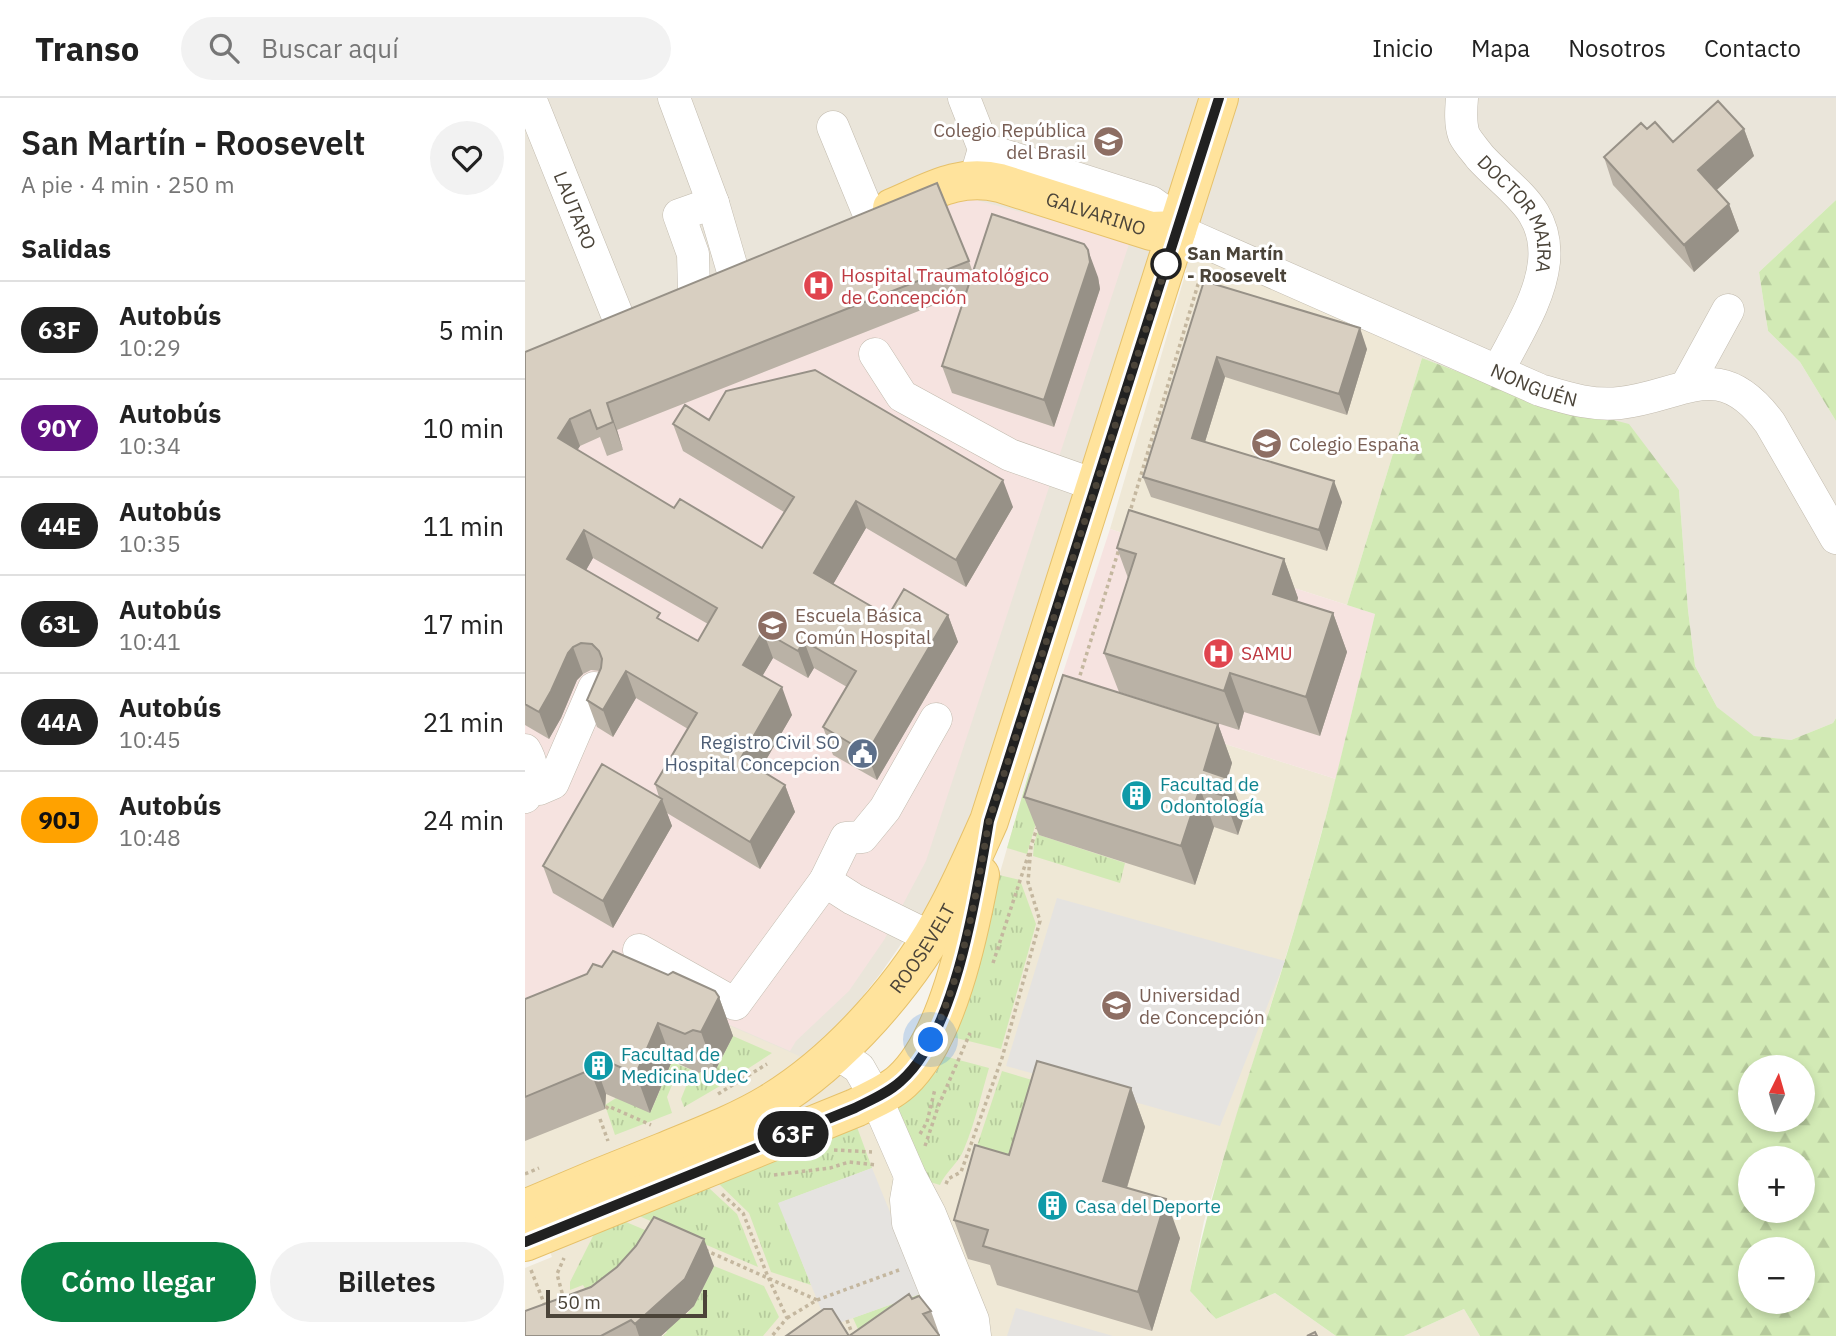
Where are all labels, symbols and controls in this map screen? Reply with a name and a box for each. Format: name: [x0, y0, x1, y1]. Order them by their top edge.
search box: [181, 17, 671, 80]
text: Transo: [35, 27, 139, 70]
icon: search: [205, 29, 243, 67]
text: Buscar aquí: [261, 31, 399, 65]
text: Inicio: [1372, 32, 1433, 64]
text: Mapa: [1471, 32, 1530, 64]
text: Nosotros: [1568, 32, 1666, 64]
text: Contacto: [1704, 32, 1801, 64]
place label: Colegio República del Brasil: [933, 118, 1086, 164]
text: San Martín - Roosevelt: [21, 121, 365, 164]
button: heart: [430, 121, 504, 195]
school or university icon: Colegio República del Brasil: [1092, 124, 1126, 158]
street label: DOCTOR MAIRA: [1472, 150, 1557, 275]
street label: LAUTARO: [549, 168, 602, 253]
text: A pie · 4 min · 250 m: [21, 169, 235, 199]
street label: GALVARINO: [1043, 186, 1149, 241]
text: Salidas: [21, 231, 111, 265]
place label: San Martín - Roosevelt: [1187, 241, 1287, 287]
marker: San Martín - Roosevelt: [1151, 249, 1181, 279]
place label: Hospital Traumatológico de Concepción: [841, 263, 1049, 309]
hospital icon: Hospital Traumatológico de Concepción: [801, 269, 835, 303]
text: Autobús: [119, 298, 221, 332]
text: 5 min: [438, 313, 504, 347]
text: 63F: [38, 314, 81, 346]
text: 10:29: [119, 332, 181, 362]
street label: NONGUÉN: [1487, 358, 1580, 412]
text: Autobús: [119, 396, 221, 430]
text: 10 min: [423, 411, 504, 445]
text: 90Y: [37, 412, 82, 444]
school or university icon: Colegio España: [1249, 427, 1283, 461]
text: 10:34: [119, 430, 181, 460]
place label: Colegio España: [1289, 432, 1419, 456]
text: Autobús: [119, 494, 221, 528]
text: 11 min: [423, 509, 504, 543]
text: 44E: [38, 510, 81, 542]
text: 10:35: [119, 528, 181, 558]
text: Autobús: [119, 592, 221, 626]
place label: Escuela Básica Común Hospital: [795, 603, 931, 649]
text: 17 min: [423, 607, 504, 641]
text: 63L: [39, 608, 80, 640]
school or university icon: Escuela Básica Común Hospital: [755, 609, 789, 643]
text: 10:41: [119, 626, 181, 656]
hospital icon: SAMU: [1201, 636, 1235, 670]
place label: SAMU: [1241, 641, 1293, 665]
text: Autobús: [119, 690, 221, 724]
text: 21 min: [423, 705, 504, 739]
text: 44A: [37, 706, 82, 738]
text: 10:45: [119, 724, 181, 754]
place label: Registro Civil SO Hospital Concepcion: [665, 730, 840, 776]
public building icon: Registro Civil SO Hospital Concepcion: [846, 736, 880, 770]
place label: Facultad de Odontología: [1160, 772, 1264, 818]
building icon: Facultad de Odontología: [1120, 778, 1154, 812]
text: Autobús: [119, 788, 221, 822]
text: 24 min: [423, 803, 504, 837]
text: 90J: [38, 804, 81, 836]
text: 10:48: [119, 822, 181, 852]
street label: ROOSEVELT: [884, 899, 960, 998]
place label: Universidad de Concepción: [1139, 983, 1265, 1029]
school or university icon: Universidad de Concepción: [1099, 989, 1133, 1023]
your location: [913, 1022, 948, 1057]
place label: Facultad de Medicina UdeC: [621, 1042, 749, 1088]
building icon: Facultad de Medicina UdeC: [581, 1048, 615, 1082]
north arrow: [1738, 1055, 1815, 1132]
map controls: [1738, 1055, 1815, 1314]
line badge: 63F: [753, 1111, 833, 1157]
text: 63F: [772, 1118, 814, 1150]
button: +: [1738, 1146, 1815, 1223]
building icon: Casa del Deporte: [1035, 1189, 1069, 1223]
place label: Casa del Deporte: [1075, 1194, 1221, 1218]
button: −: [1738, 1237, 1815, 1314]
button: Cómo llegar: [21, 1242, 256, 1322]
button: Billetes: [270, 1242, 504, 1322]
scale bar: [546, 1287, 707, 1319]
text: 50 m: [557, 1290, 601, 1314]

